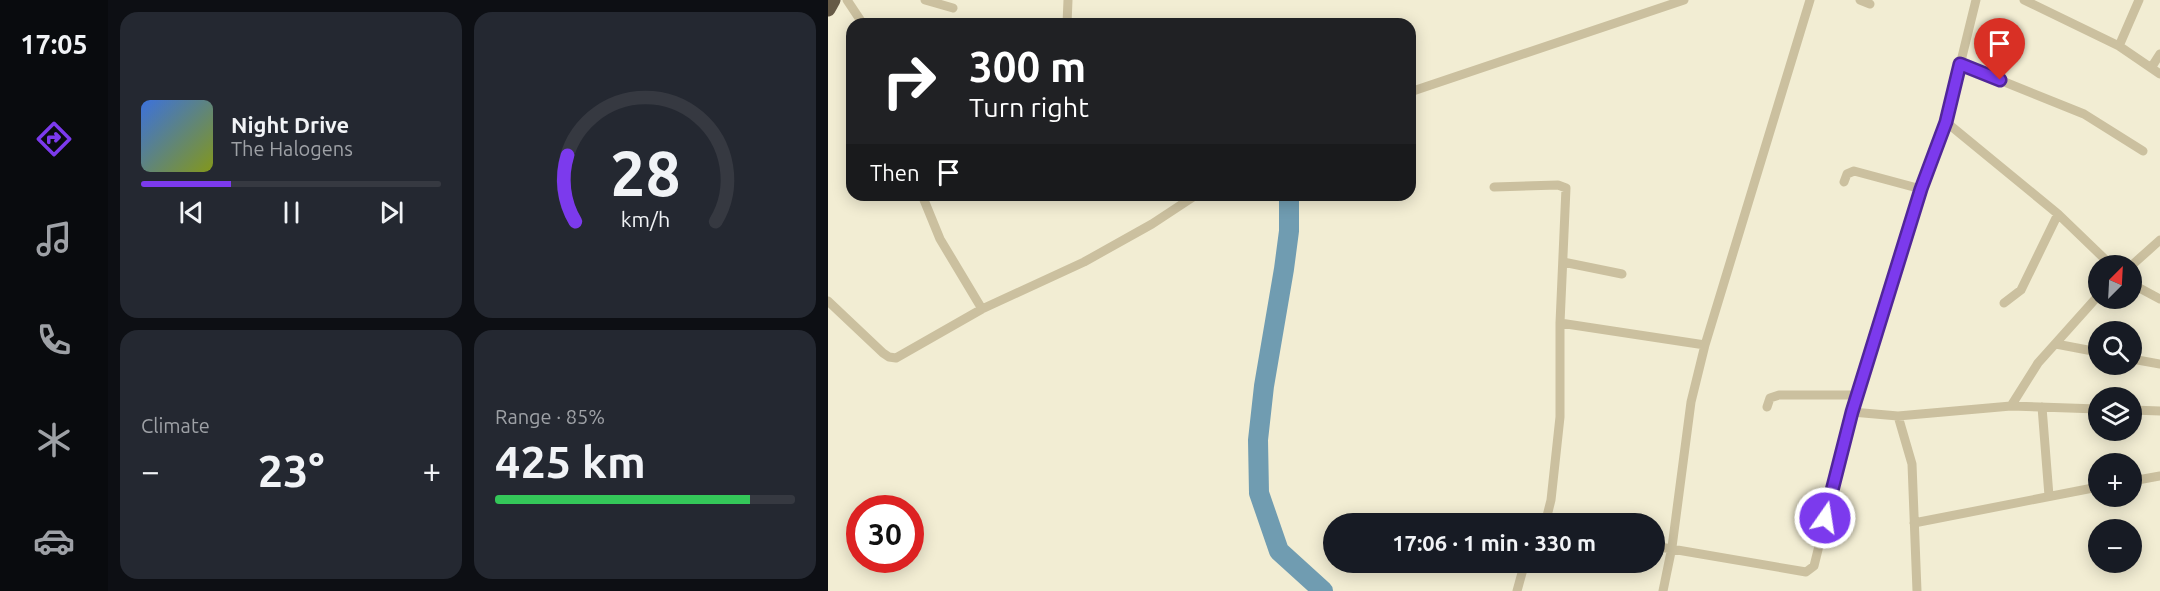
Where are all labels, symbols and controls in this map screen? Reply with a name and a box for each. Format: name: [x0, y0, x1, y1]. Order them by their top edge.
pin: [1974, 18, 2025, 80]
icon: arrive: [1983, 27, 2016, 60]
text: 17:05: [20, 29, 88, 59]
icon: right: [870, 42, 948, 120]
text: 300 m: [969, 43, 1086, 90]
text: Turn right: [969, 92, 1089, 122]
text: Night Drive: [231, 112, 349, 137]
icon: directions: [33, 118, 75, 160]
text: The Halogens: [231, 137, 353, 160]
text: 28: [610, 138, 680, 208]
icon: arrive: [932, 156, 965, 189]
text: Then: [870, 160, 920, 185]
icon: previous: [175, 196, 208, 229]
icon: pause: [275, 196, 308, 229]
icon: next: [375, 196, 408, 229]
text: km/h: [620, 207, 670, 231]
icon: music: [33, 218, 75, 260]
north arrow: [2088, 255, 2142, 309]
map controls: [2088, 255, 2142, 573]
icon: phone: [33, 319, 75, 361]
button: search: [2088, 321, 2142, 375]
button: layers: [2088, 387, 2142, 441]
text: Range · 85%: [495, 405, 605, 428]
text: Climate: [141, 414, 210, 437]
icon: climate: [33, 419, 75, 461]
text: 425 km: [495, 436, 646, 487]
text: 23°: [258, 445, 324, 496]
text: −: [141, 452, 160, 489]
text: +: [422, 452, 441, 489]
button: +: [2088, 453, 2142, 507]
position arrow: [1793, 486, 1857, 550]
speed limit sign: 30: [846, 495, 924, 573]
button: −: [2088, 519, 2142, 573]
icon: car: [33, 520, 75, 562]
text: 17:06 · 1 min · 330 m: [1392, 530, 1596, 555]

